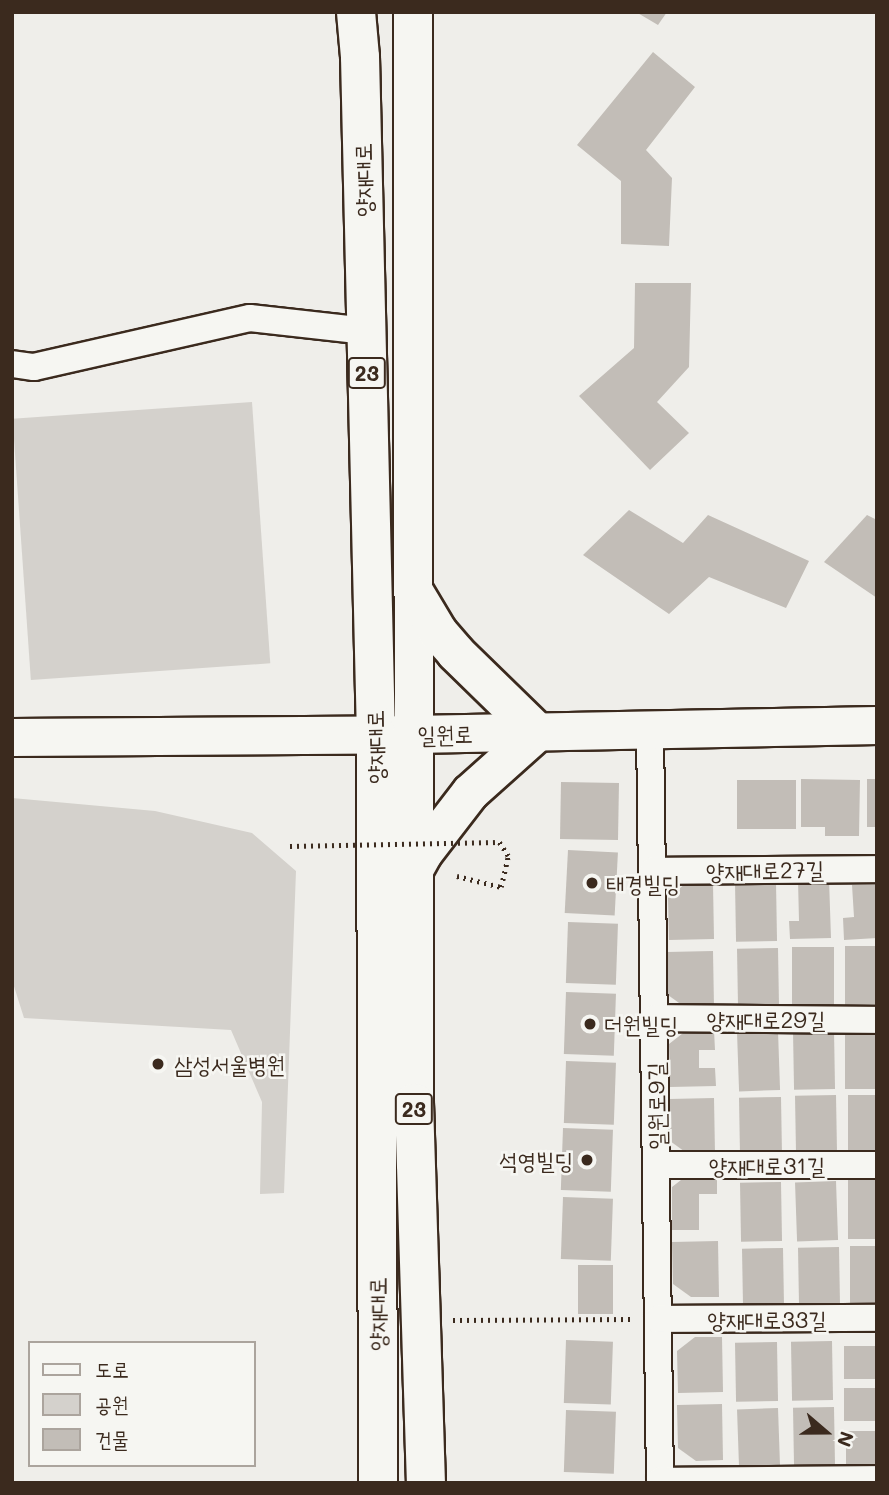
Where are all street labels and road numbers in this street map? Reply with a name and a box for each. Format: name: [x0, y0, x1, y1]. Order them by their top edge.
street label: 양재대로: [349, 143, 377, 217]
road number: 23: [348, 356, 386, 390]
street label: 양재대로: [361, 710, 389, 784]
street label: 일원로: [417, 720, 473, 748]
street label: 양재대로27길: [706, 855, 824, 885]
street label: 양재대로29길: [707, 1005, 825, 1033]
street label: 일원로9길: [641, 1062, 671, 1150]
road number: 23: [395, 1092, 433, 1126]
street label: 양재대로31길: [709, 1151, 825, 1179]
street label: 양재대로: [363, 1277, 391, 1351]
street label: 양재대로33길: [707, 1305, 827, 1333]

